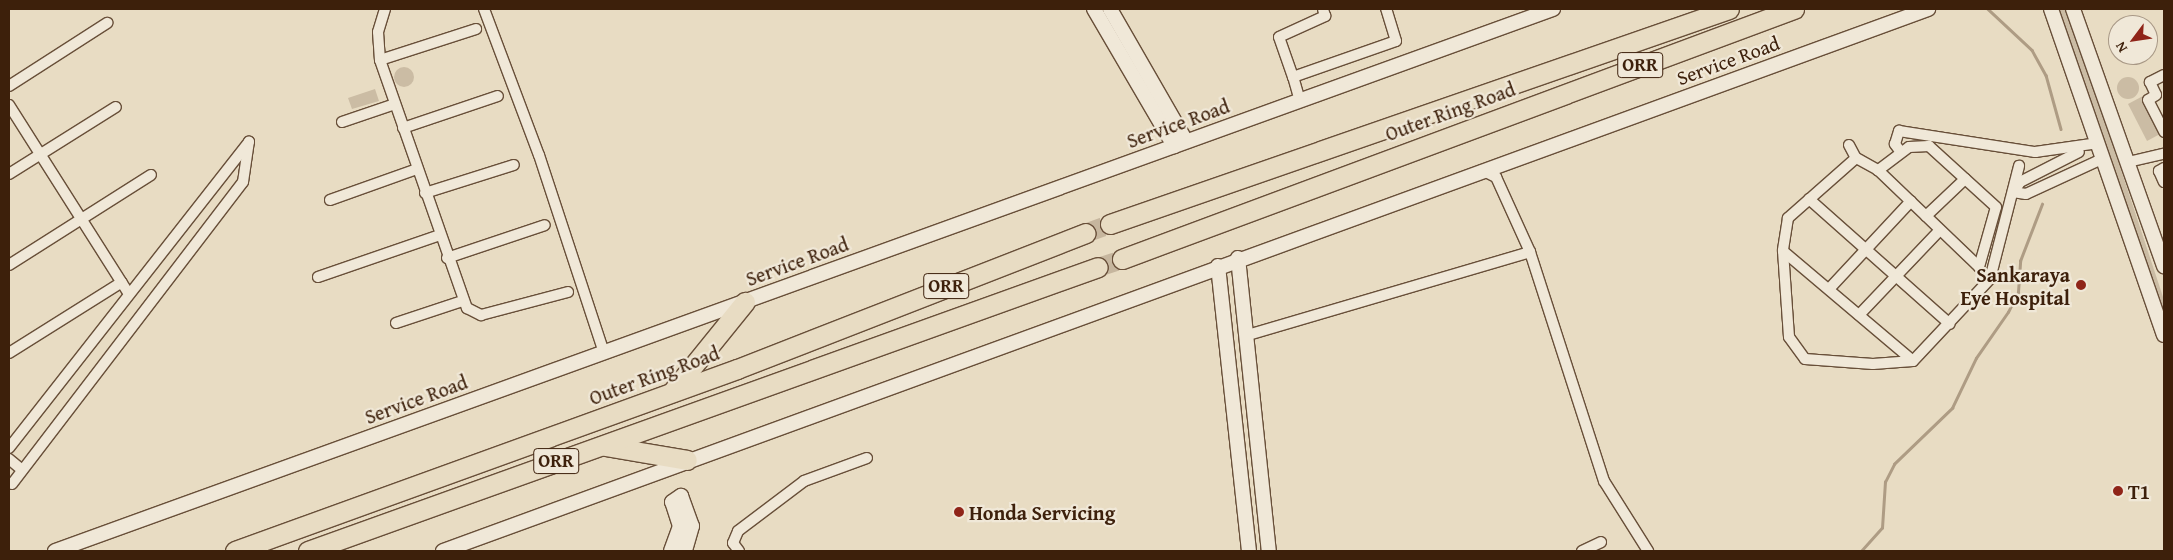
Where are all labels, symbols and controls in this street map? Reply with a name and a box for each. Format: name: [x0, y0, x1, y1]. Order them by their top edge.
north arrow: [2108, 15, 2158, 65]
street label: Service Road: [1673, 30, 1783, 90]
text: N: [2110, 38, 2132, 56]
road number: ORR: [1616, 48, 1664, 82]
street label: Outer Ring Road: [1382, 76, 1518, 146]
street label: Service Road: [1123, 93, 1233, 153]
street label: Service Road: [742, 231, 852, 291]
place label: Sankaraya Eye Hospital: [1961, 262, 2070, 309]
road number: ORR: [922, 270, 970, 302]
marker: Sankaraya Eye Hospital: [2074, 278, 2088, 292]
street label: Outer Ring Road: [586, 340, 722, 410]
street label: Service Road: [361, 369, 471, 429]
road number: ORR: [532, 444, 580, 478]
place label: T1: [2128, 479, 2150, 503]
marker: T1: [2112, 485, 2124, 497]
place label: Honda Servicing: [969, 500, 1115, 524]
marker: Honda Servicing: [953, 506, 965, 518]

